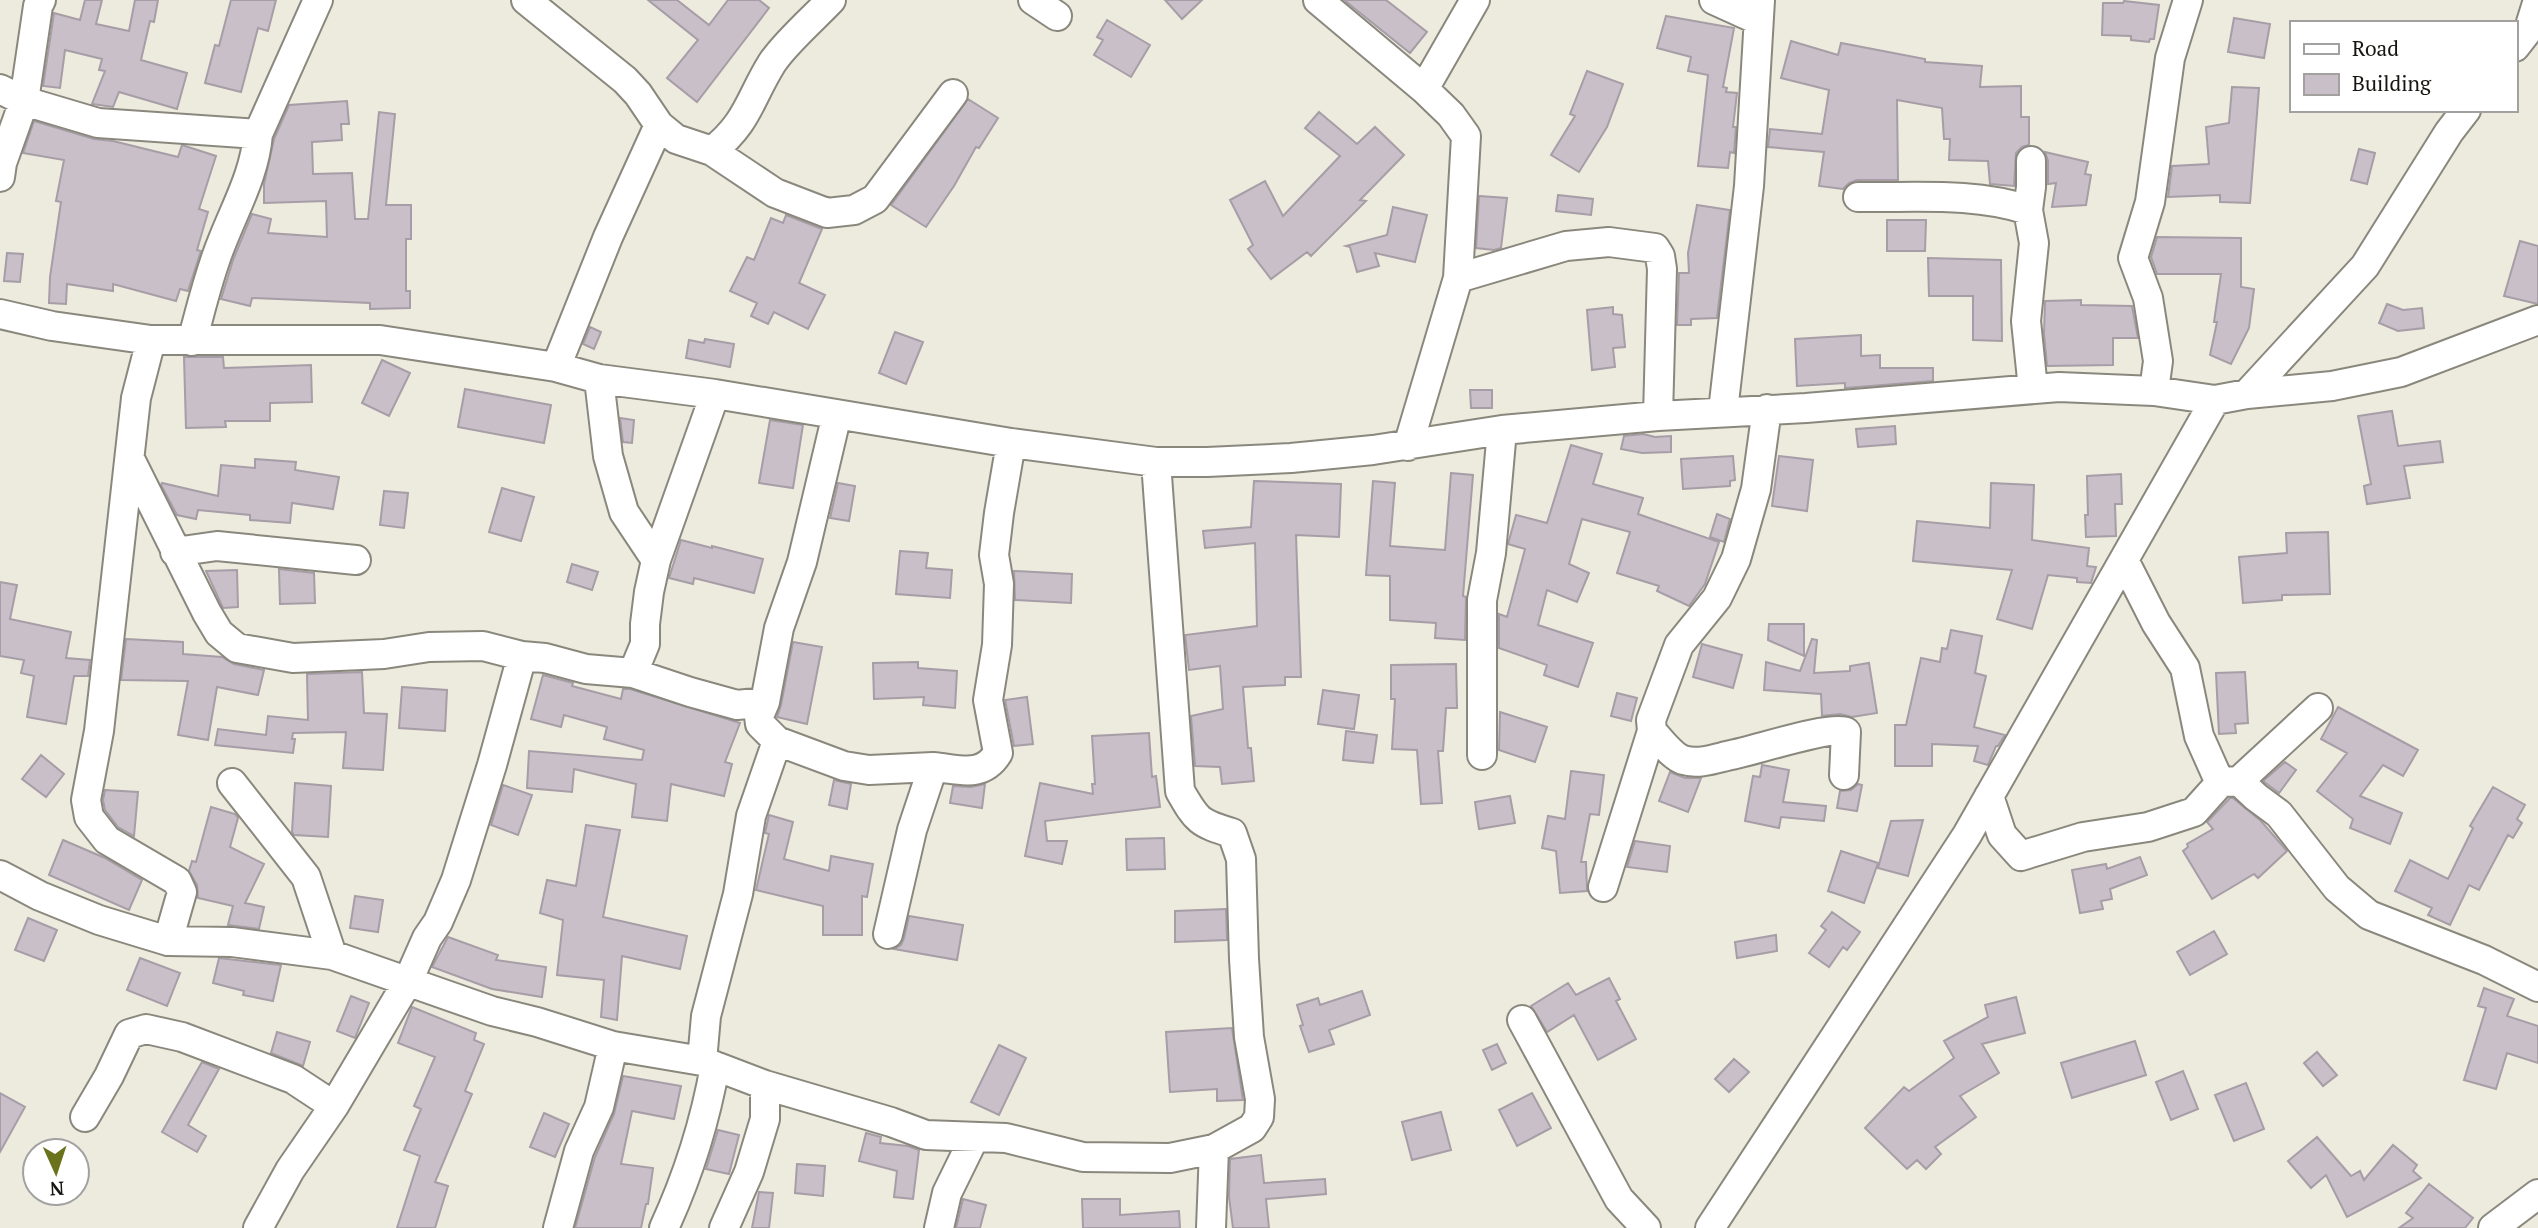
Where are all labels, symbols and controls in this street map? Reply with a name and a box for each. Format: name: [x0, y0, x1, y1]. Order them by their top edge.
legend: [2290, 21, 2517, 112]
text: Road: [2352, 34, 2399, 62]
text: Building: [2352, 69, 2432, 97]
north arrow: [21, 1137, 91, 1207]
text: N: [48, 1177, 65, 1202]

